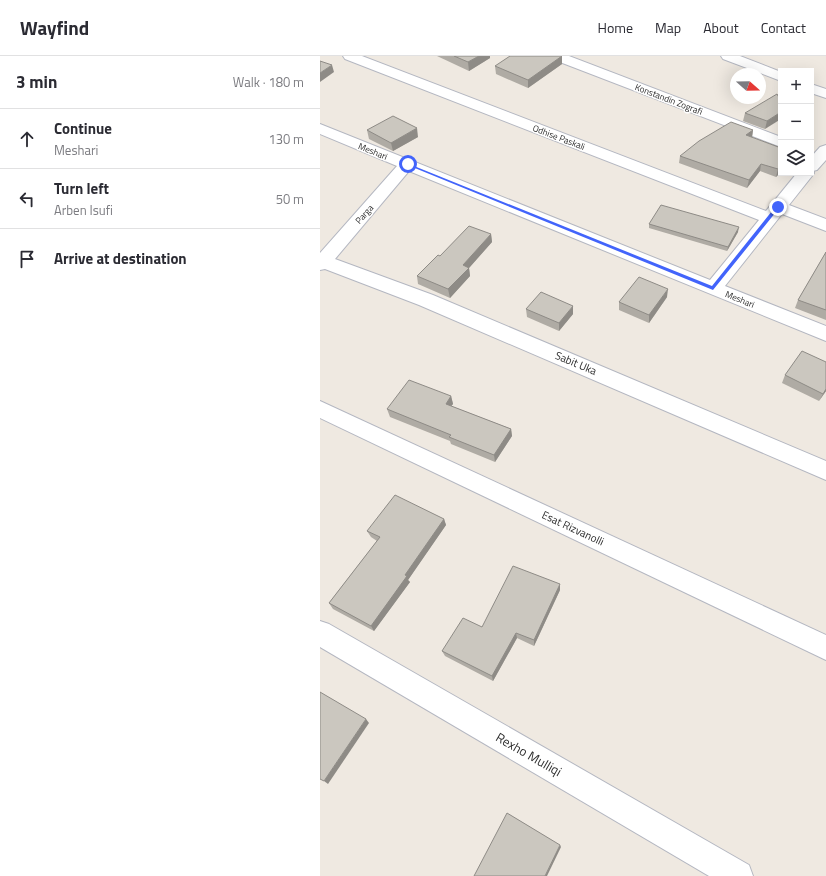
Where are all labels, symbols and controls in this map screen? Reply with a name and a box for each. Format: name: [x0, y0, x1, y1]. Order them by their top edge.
text: Wayfind: [20, 13, 89, 42]
text: Home: [598, 17, 633, 38]
text: Map: [655, 17, 681, 38]
text: About: [703, 17, 739, 38]
text: Contact: [761, 17, 806, 38]
north arrow: [730, 68, 766, 104]
map controls: [778, 68, 814, 176]
button: +: [778, 68, 814, 104]
text: 3 min: [16, 69, 57, 95]
text: Walk · 180 m: [233, 72, 304, 92]
street label: Konstandin Zografi: [633, 80, 705, 118]
button: −: [778, 104, 814, 140]
text: Continue: [54, 117, 112, 140]
street label: Odhise Paskali: [531, 121, 587, 153]
icon: ahead: [16, 128, 38, 150]
text: 130 m: [268, 129, 304, 149]
street label: Meshari: [356, 139, 390, 163]
text: Meshari: [54, 140, 98, 160]
button: layers: [778, 140, 814, 176]
route start: [399, 155, 417, 173]
text: Turn left: [54, 177, 109, 200]
icon: left: [16, 188, 38, 210]
text: 50 m: [276, 189, 304, 209]
route end: [769, 198, 787, 216]
text: Arben Isufi: [54, 200, 113, 220]
street label: Parga: [352, 201, 376, 227]
text: Arrive at destination: [54, 247, 187, 270]
icon: arrive: [16, 248, 38, 270]
street label: Meshari: [723, 287, 757, 311]
street label: Sabit Uka: [553, 347, 600, 379]
street label: Esat Rizvanolli: [539, 507, 607, 549]
street label: Rexho Mulliqi: [492, 727, 566, 781]

